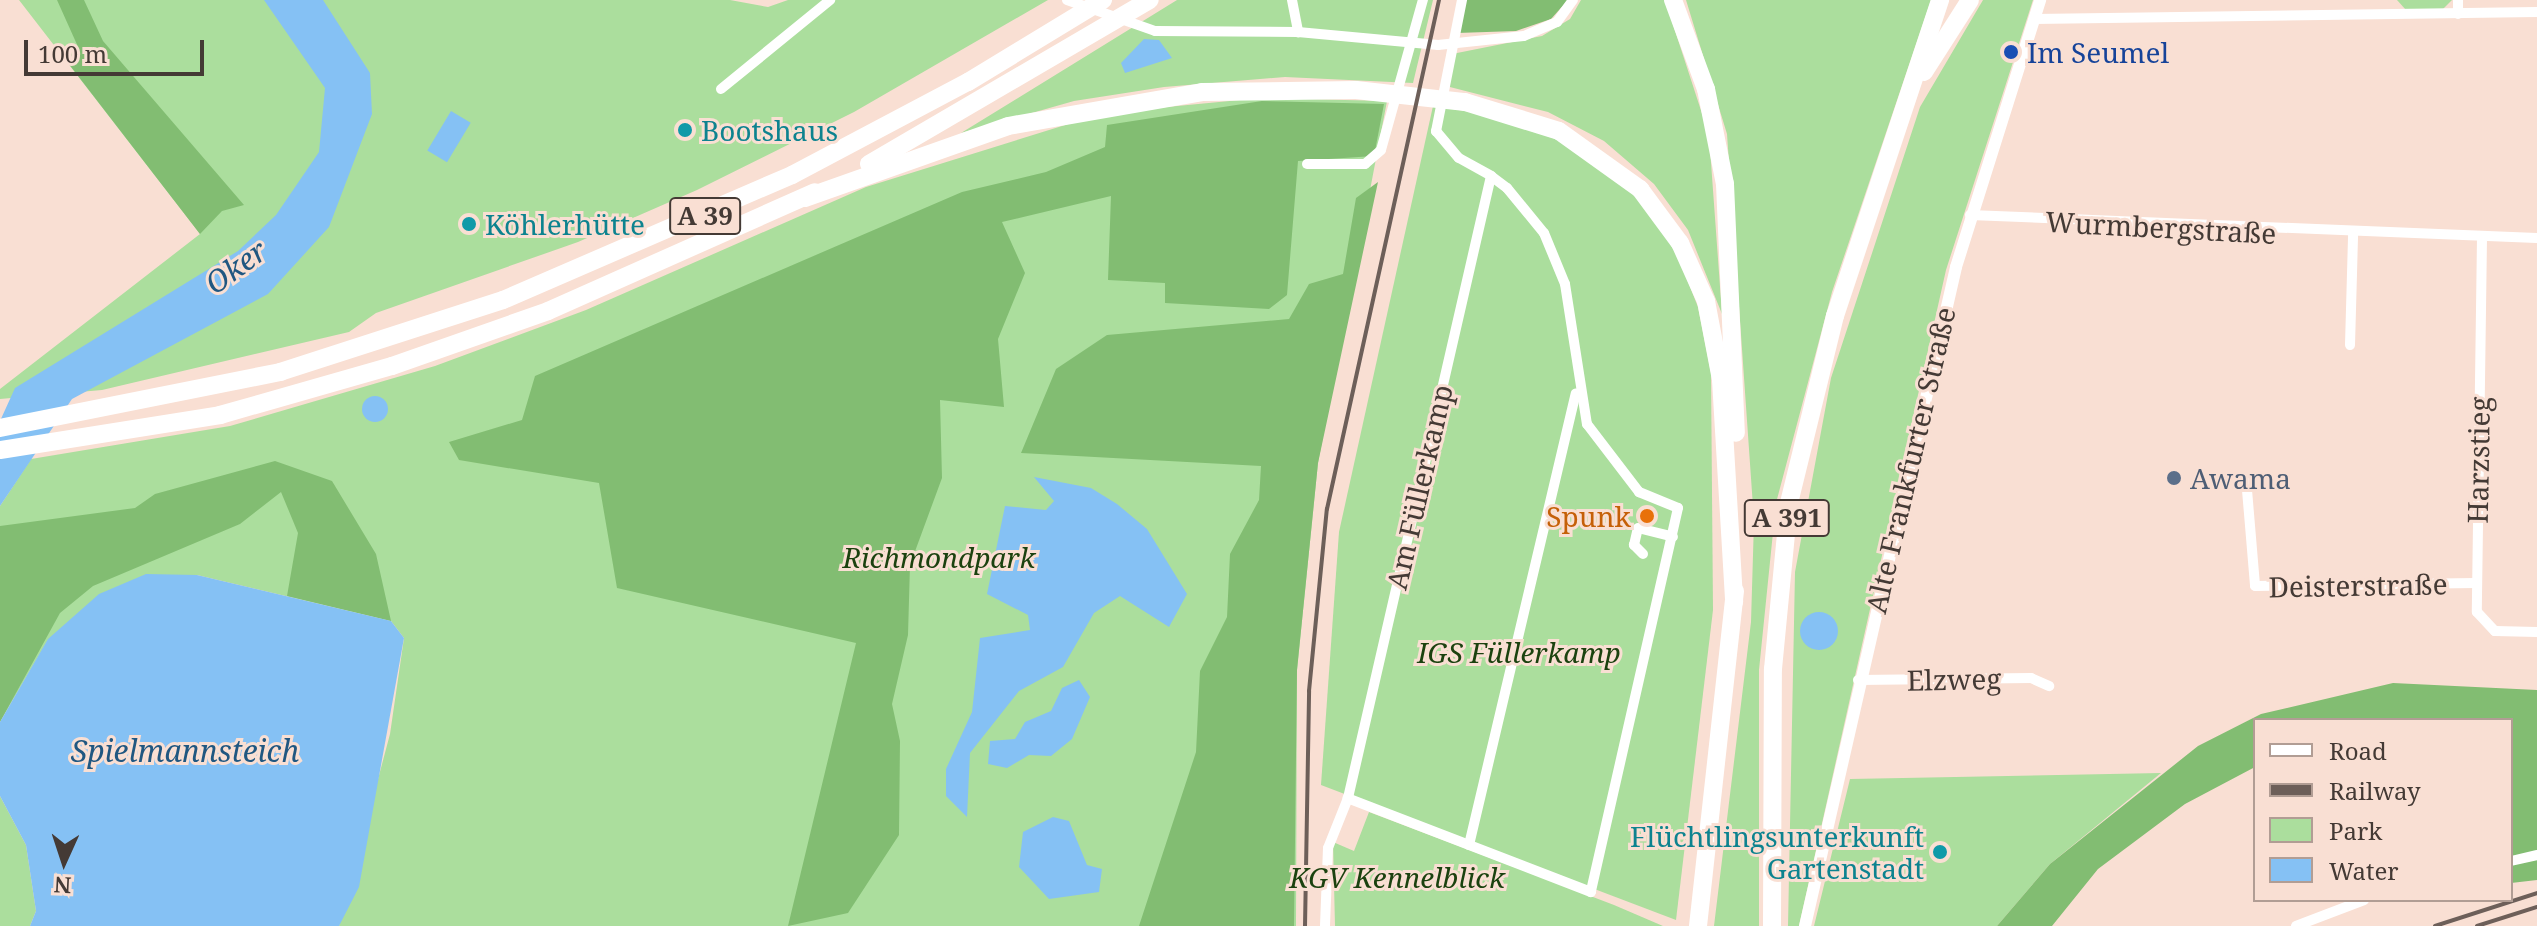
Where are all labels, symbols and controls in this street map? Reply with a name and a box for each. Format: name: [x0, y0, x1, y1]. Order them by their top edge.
scale bar: [28, 24, 208, 74]
place label: Im Seumel: [2027, 35, 2169, 69]
text: 100 m: [38, 37, 107, 70]
marker: Im Seumel: [2002, 43, 2020, 61]
place label: Bootshaus: [701, 113, 838, 147]
marker: Bootshaus: [676, 121, 694, 139]
road number: A 39: [669, 194, 741, 238]
street label: Wurmbergstraße: [2045, 204, 2277, 250]
place label: Köhlerhütte: [485, 207, 645, 241]
marker: Köhlerhütte: [460, 215, 478, 233]
water label: Oker: [198, 233, 274, 301]
street label: Alte Frankfurter Straße: [1858, 304, 1962, 616]
street label: Am Füllerkamp: [1379, 381, 1459, 593]
street label: Harzstieg: [2460, 396, 2496, 524]
place label: Awama: [2190, 461, 2291, 495]
marker: Awama: [2165, 469, 2183, 487]
road number: A 391: [1743, 496, 1831, 540]
place label: Spunk: [1546, 499, 1631, 533]
marker: Spunk: [1638, 507, 1656, 525]
park label: Richmondpark: [842, 540, 1036, 574]
street label: Deisterstraße: [2268, 567, 2448, 603]
park label: IGS Füllerkamp: [1417, 635, 1621, 669]
street label: Elzweg: [1906, 661, 2002, 697]
legend: [2253, 718, 2513, 902]
water label: Spielmannsteich: [71, 733, 299, 769]
text: Road: [2329, 734, 2387, 767]
text: Railway: [2329, 774, 2421, 807]
text: Park: [2329, 814, 2382, 847]
place label: Flüchtlingsunterkunft Gartenstadt: [1630, 819, 1924, 885]
north arrow: [24, 822, 104, 902]
marker: Flüchtlingsunterkunft Gartenstadt: [1931, 843, 1949, 861]
text: Water: [2329, 854, 2399, 887]
park label: KGV Kennelblick: [1289, 860, 1505, 894]
text: N: [53, 871, 72, 901]

